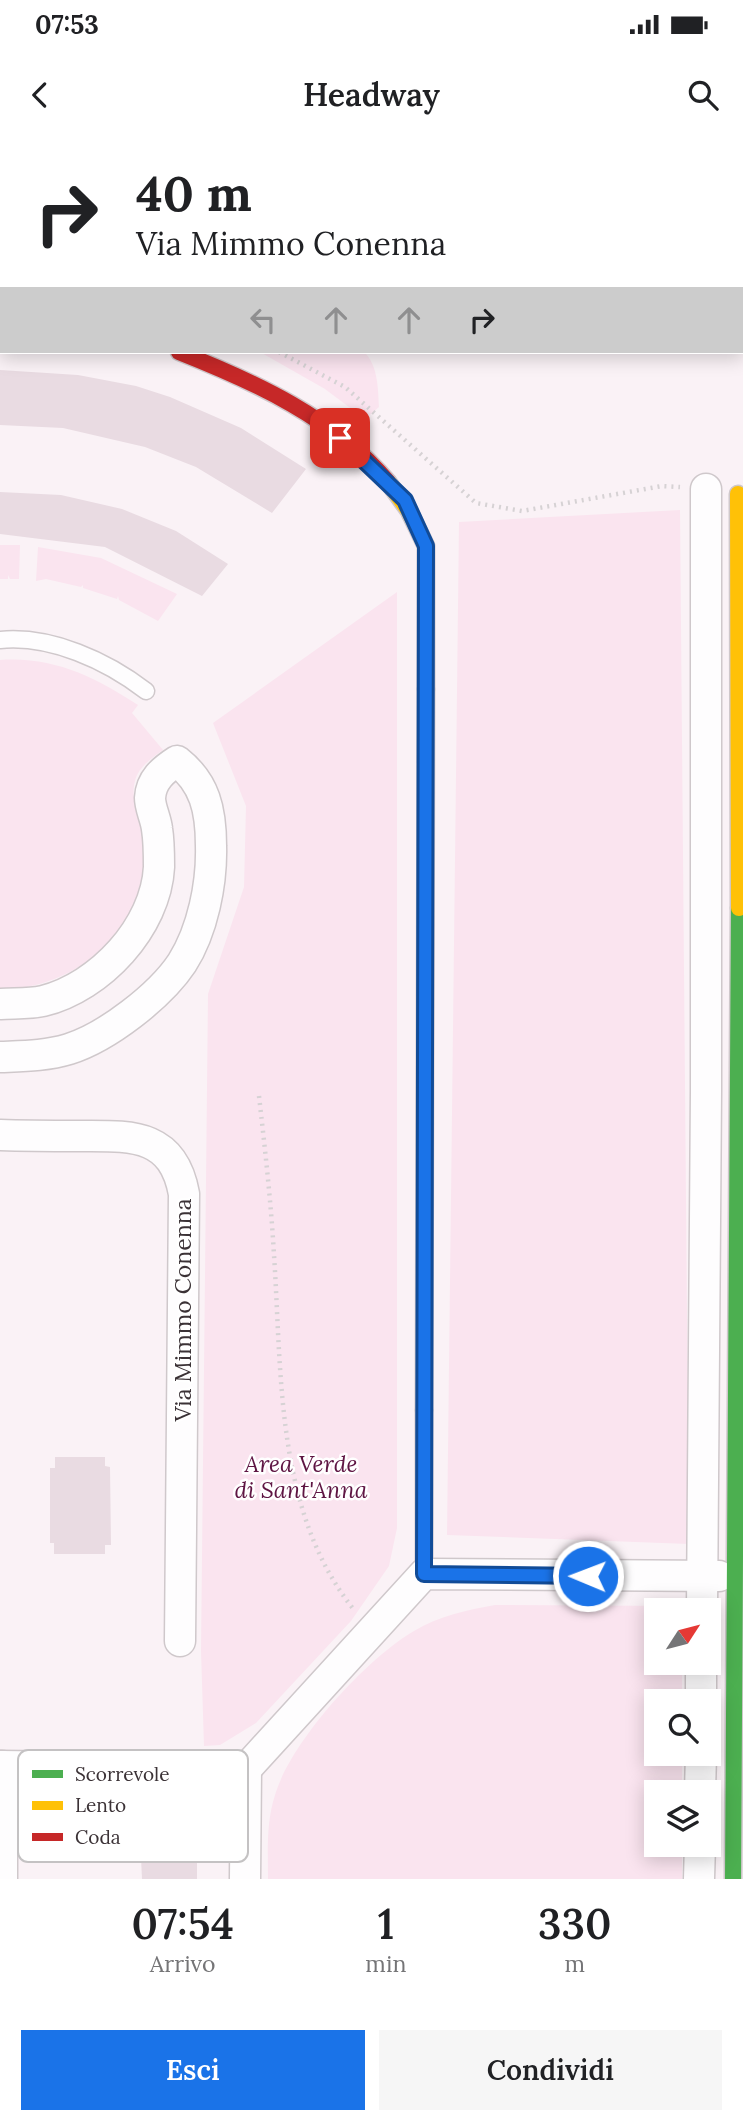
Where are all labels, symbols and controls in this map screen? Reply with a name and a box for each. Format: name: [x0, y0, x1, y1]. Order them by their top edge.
text: 07:53: [35, 8, 99, 41]
text: Headway: [303, 74, 440, 115]
icon: back: [21, 76, 59, 114]
icon: search: [684, 76, 722, 114]
text: 40 m: [136, 162, 252, 224]
icon: right: [21, 168, 112, 259]
text: Via Mimmo Conenna: [136, 223, 446, 264]
icon: left: [244, 301, 282, 339]
icon: ahead: [317, 301, 355, 339]
icon: ahead: [390, 301, 428, 339]
icon: right: [463, 301, 501, 339]
pin: [310, 408, 370, 468]
icon: arrive: [321, 419, 359, 457]
street label: Via Mimmo Conenna: [168, 1198, 197, 1423]
park label: Area Verde di Sant'Anna: [235, 1449, 368, 1504]
position arrow: [551, 1539, 625, 1613]
north arrow: [644, 1598, 721, 1675]
map controls: [644, 1598, 721, 1857]
button: search: [644, 1689, 721, 1766]
legend: [18, 1750, 248, 1862]
text: Scorrevole: [75, 1762, 170, 1786]
button: layers: [644, 1780, 721, 1857]
text: Lento: [75, 1793, 126, 1817]
text: Coda: [75, 1825, 121, 1849]
text: 07:54: [132, 1897, 234, 1951]
text: 1: [378, 1897, 394, 1951]
text: 330: [538, 1897, 611, 1951]
text: Arrivo: [150, 1949, 216, 1978]
text: min: [365, 1949, 406, 1978]
text: m: [564, 1949, 585, 1978]
button: Esci: [21, 2030, 365, 2110]
button: Condividi: [379, 2030, 722, 2110]

